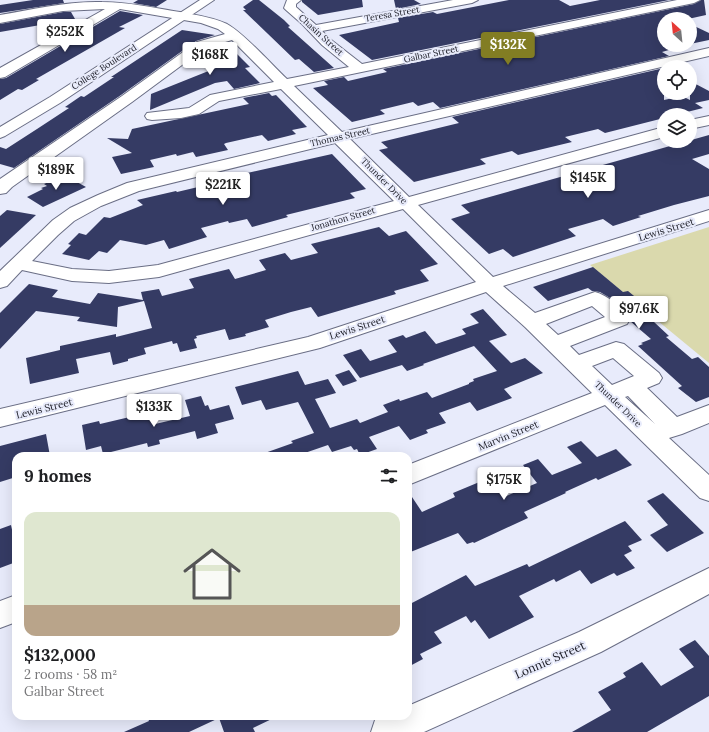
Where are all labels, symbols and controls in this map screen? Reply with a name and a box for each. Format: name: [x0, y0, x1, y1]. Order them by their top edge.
street label: Teresa Street: [364, 3, 421, 24]
street label: Chasin Street: [297, 12, 346, 58]
north arrow: [657, 12, 697, 52]
map controls: [657, 12, 697, 148]
pin: $252K: [37, 19, 93, 53]
text: $252K: [46, 23, 84, 40]
pin: $132K: [480, 32, 536, 66]
text: $132K: [490, 36, 526, 53]
street label: College Boulevard: [69, 41, 139, 92]
pin: $168K: [182, 42, 238, 76]
street label: Galbar Street: [403, 42, 460, 65]
text: $168K: [191, 46, 229, 63]
button: locate: [657, 60, 697, 100]
button: layers: [657, 108, 697, 148]
street label: Thomas Street: [309, 124, 371, 149]
street label: Thunder Drive: [359, 155, 410, 206]
pin: $189K: [28, 157, 84, 191]
text: $189K: [37, 161, 75, 178]
pin: $145K: [560, 165, 616, 199]
text: $145K: [570, 169, 606, 186]
pin: $221K: [195, 172, 251, 206]
text: $221K: [205, 176, 241, 193]
street label: Jonathon Street: [309, 204, 377, 233]
street label: Lewis Street: [637, 215, 696, 244]
pin: $97.6K: [606, 296, 672, 330]
text: $97.6K: [619, 300, 659, 317]
street label: Lewis Street: [328, 312, 387, 343]
street label: Thunder Drive: [593, 378, 644, 429]
pin: $133K: [126, 394, 182, 428]
street label: Lewis Street: [15, 395, 74, 422]
text: $133K: [136, 398, 172, 415]
street label: Marvin Street: [476, 417, 540, 453]
text: 9 homes: [24, 465, 91, 487]
icon: filters: [378, 465, 400, 487]
pin: $175K: [476, 467, 532, 501]
text: $175K: [486, 471, 522, 488]
icon: home: [176, 538, 248, 610]
street label: Lonnie Street: [512, 637, 588, 682]
text: $132,000: [24, 644, 96, 666]
text: 2 rooms · 58 m²: [24, 666, 117, 683]
text: Galbar Street: [24, 683, 104, 700]

